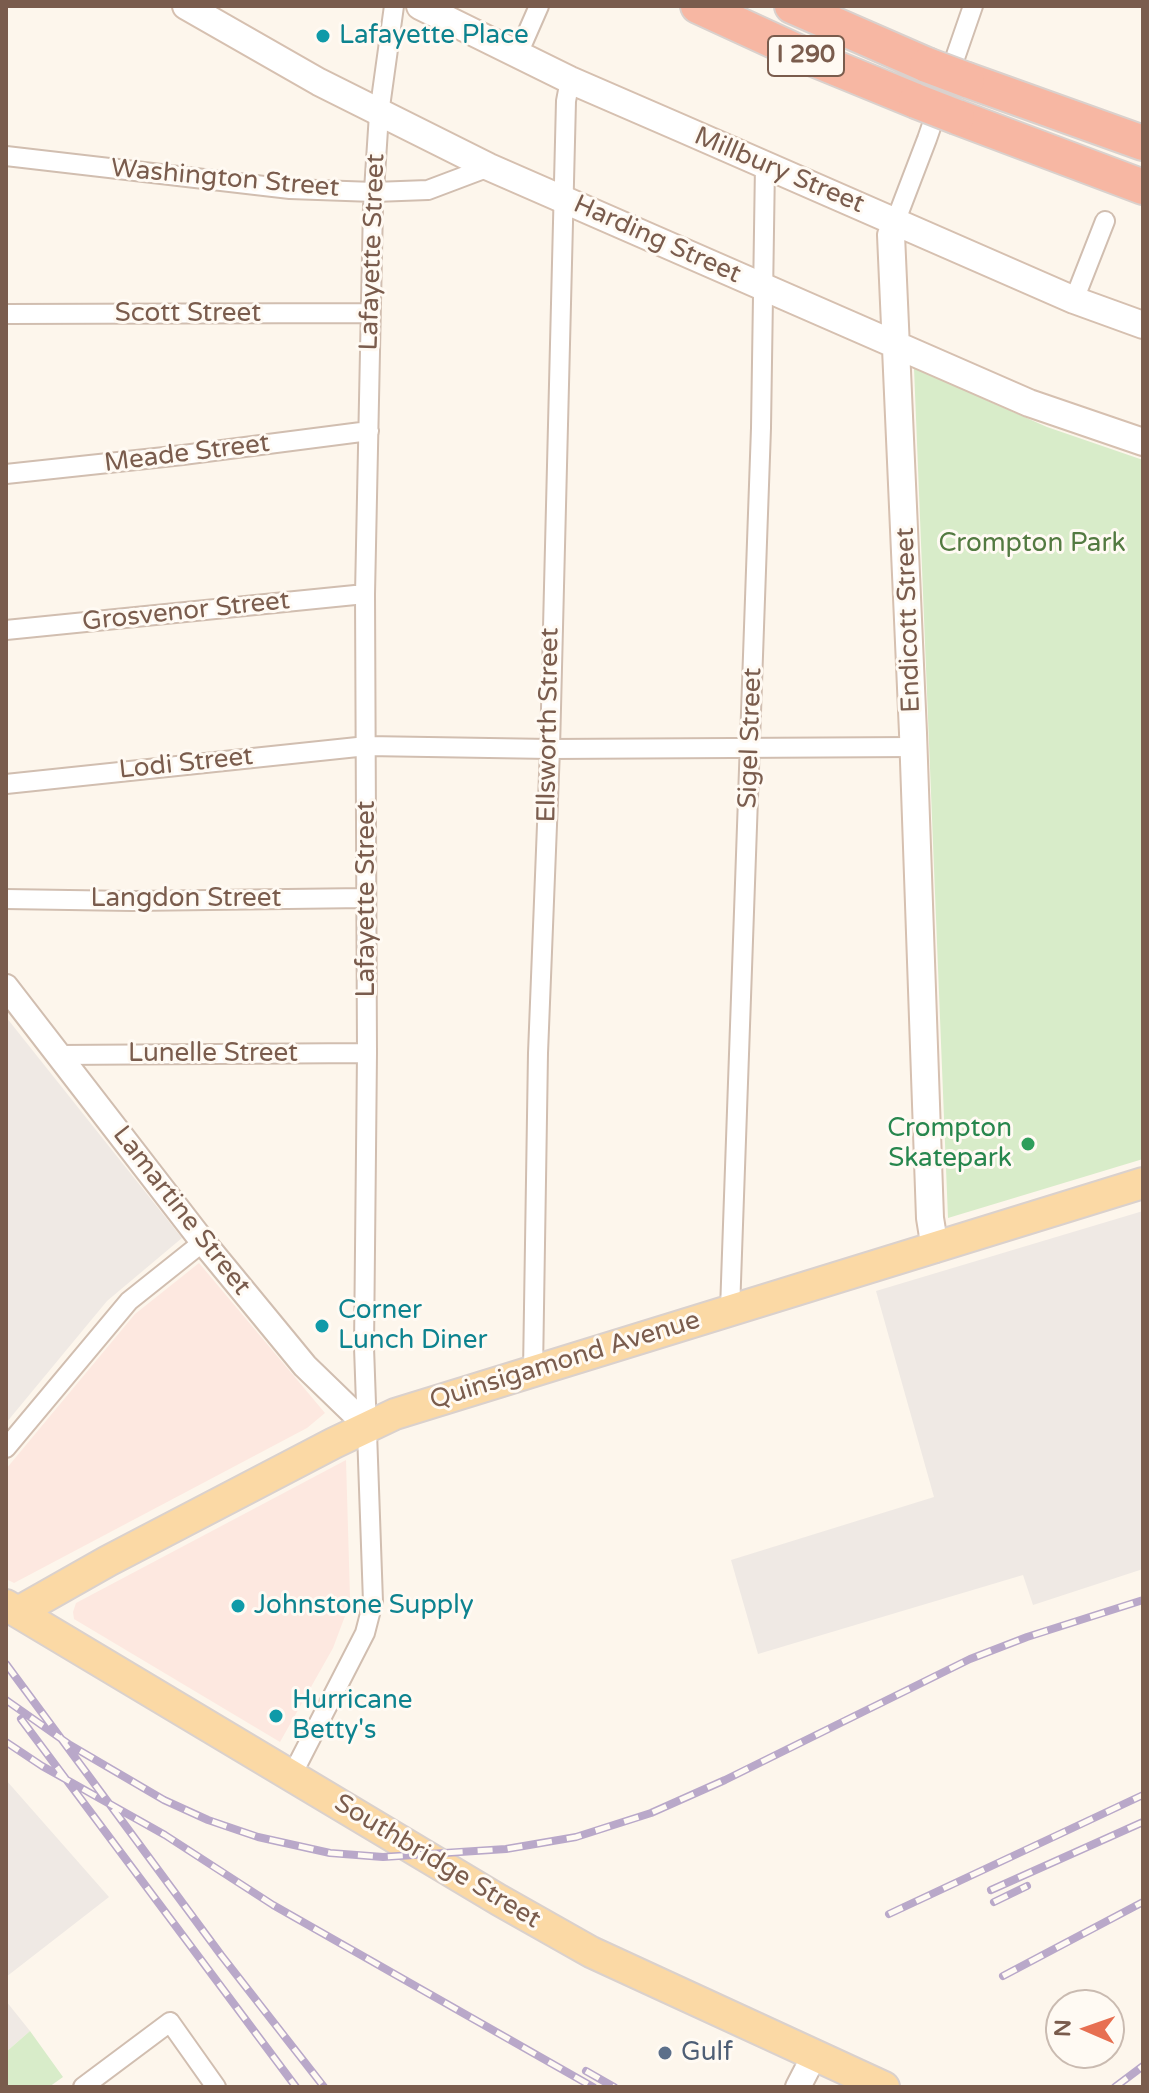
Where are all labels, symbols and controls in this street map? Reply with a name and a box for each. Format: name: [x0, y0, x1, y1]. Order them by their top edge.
place label: Lafayette Place: [339, 20, 529, 52]
marker: Lafayette Place: [314, 27, 332, 45]
road number: I 290: [768, 36, 844, 76]
street label: Millbury Street: [689, 121, 869, 221]
street label: Washington Street: [109, 153, 341, 205]
street label: Lafayette Street: [354, 153, 392, 351]
street label: Harding Street: [568, 189, 746, 291]
street label: Scott Street: [115, 298, 261, 330]
street label: Meade Street: [103, 428, 271, 480]
street label: Endicott Street: [890, 527, 928, 713]
park label: Crompton Park: [938, 528, 1126, 560]
street label: Grosvenor Street: [81, 586, 291, 638]
street label: Ellsworth Street: [532, 627, 566, 823]
street label: Sigel Street: [733, 667, 769, 809]
street label: Lodi Street: [117, 741, 255, 787]
street label: Lafayette Street: [351, 800, 383, 998]
street label: Langdon Street: [91, 883, 281, 915]
street label: Lunelle Street: [128, 1038, 298, 1070]
place label: Crompton Skatepark: [887, 1113, 1012, 1174]
street label: Lamartine Street: [105, 1120, 257, 1302]
marker: Crompton Skatepark: [1019, 1135, 1037, 1153]
place label: Corner Lunch Diner: [338, 1295, 487, 1356]
street label: Quinsigamond Avenue: [426, 1305, 704, 1417]
marker: Corner Lunch Diner: [313, 1317, 331, 1335]
place label: Johnstone Supply: [254, 1590, 474, 1622]
marker: Johnstone Supply: [229, 1597, 247, 1615]
place label: Hurricane Betty's: [292, 1685, 413, 1746]
marker: Hurricane Betty's: [267, 1707, 285, 1725]
street label: Southbridge Street: [328, 1788, 546, 1936]
north arrow: [1045, 1989, 1125, 2069]
text: N: [1050, 2019, 1076, 2038]
place label: Gulf: [681, 2037, 733, 2069]
marker: Gulf: [656, 2044, 674, 2062]

